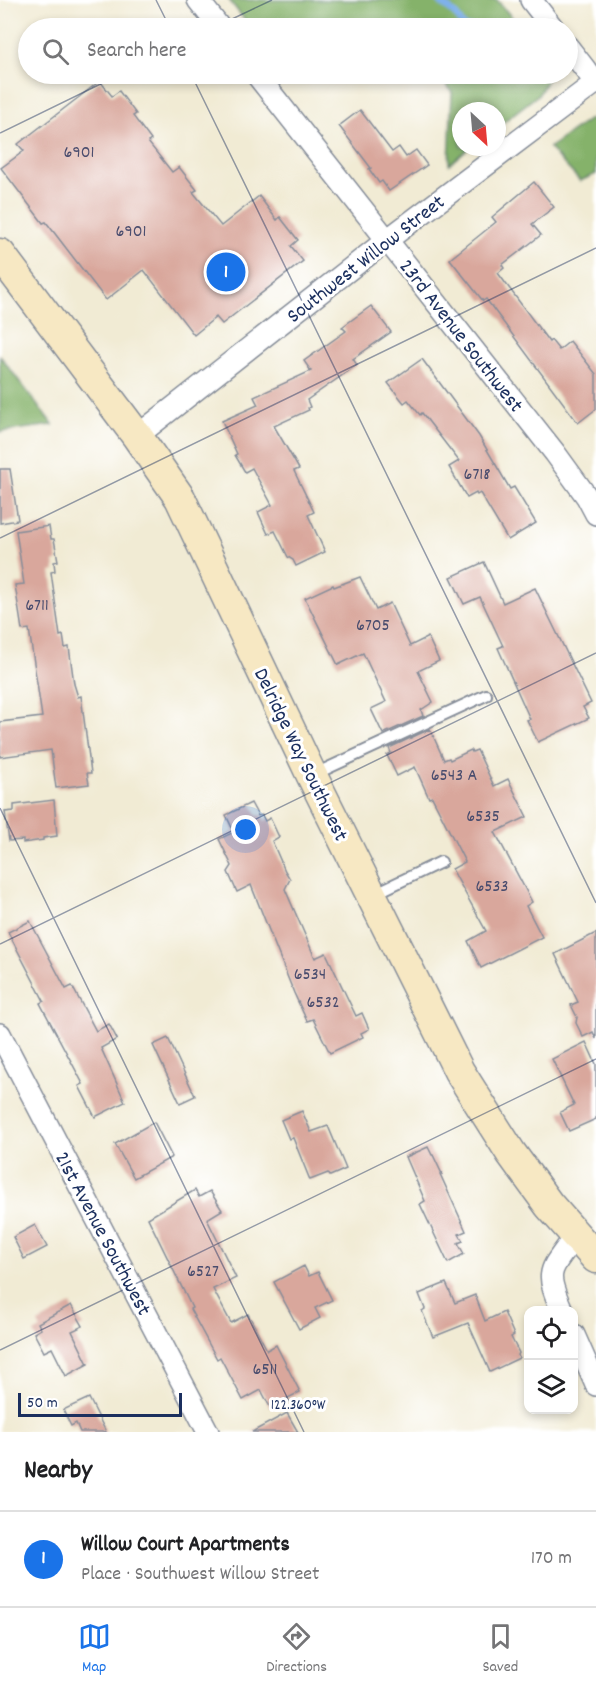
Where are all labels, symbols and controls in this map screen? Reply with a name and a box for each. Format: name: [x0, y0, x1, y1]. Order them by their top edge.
search box: [18, 18, 578, 84]
icon: search: [39, 35, 72, 68]
text: Search here: [87, 36, 186, 67]
north arrow: [452, 102, 506, 156]
house number: 6901: [64, 141, 94, 166]
street label: Southwest Willow Street: [281, 189, 453, 332]
house number: 6901: [116, 220, 146, 245]
pin: 1: [206, 250, 246, 294]
street label: 23rd Avenue Southwest: [390, 254, 529, 420]
house number: 6718: [464, 463, 490, 488]
house number: 6711: [25, 594, 49, 619]
house number: 6705: [356, 614, 390, 639]
street label: Delridge Way Southwest: [244, 664, 354, 847]
house number: 6543 A: [431, 764, 477, 789]
house number: 6535: [466, 805, 500, 830]
your location: [231, 815, 260, 844]
house number: 6533: [475, 875, 509, 900]
house number: 6534: [294, 963, 326, 988]
house number: 6532: [306, 991, 340, 1016]
street label: 21st Avenue Southwest: [45, 1147, 157, 1322]
house number: 6527: [187, 1260, 219, 1285]
map controls: [524, 1306, 578, 1414]
button: locate: [524, 1306, 578, 1360]
house number: 6511: [252, 1358, 278, 1383]
button: layers: [524, 1360, 578, 1414]
scale bar: [18, 1390, 182, 1418]
text: 50 m: [27, 1392, 58, 1415]
text: 122.360°W: [271, 1395, 326, 1417]
text: Nearby: [24, 1453, 92, 1490]
text: Willow Court Apartments: [81, 1530, 290, 1561]
text: 1: [41, 1545, 46, 1573]
text: 170 m: [531, 1545, 572, 1573]
text: Place · Southwest Willow Street: [81, 1561, 319, 1589]
tab: Map: [78, 1620, 111, 1679]
tab: Directions: [266, 1620, 327, 1679]
tab: Saved: [482, 1620, 518, 1679]

